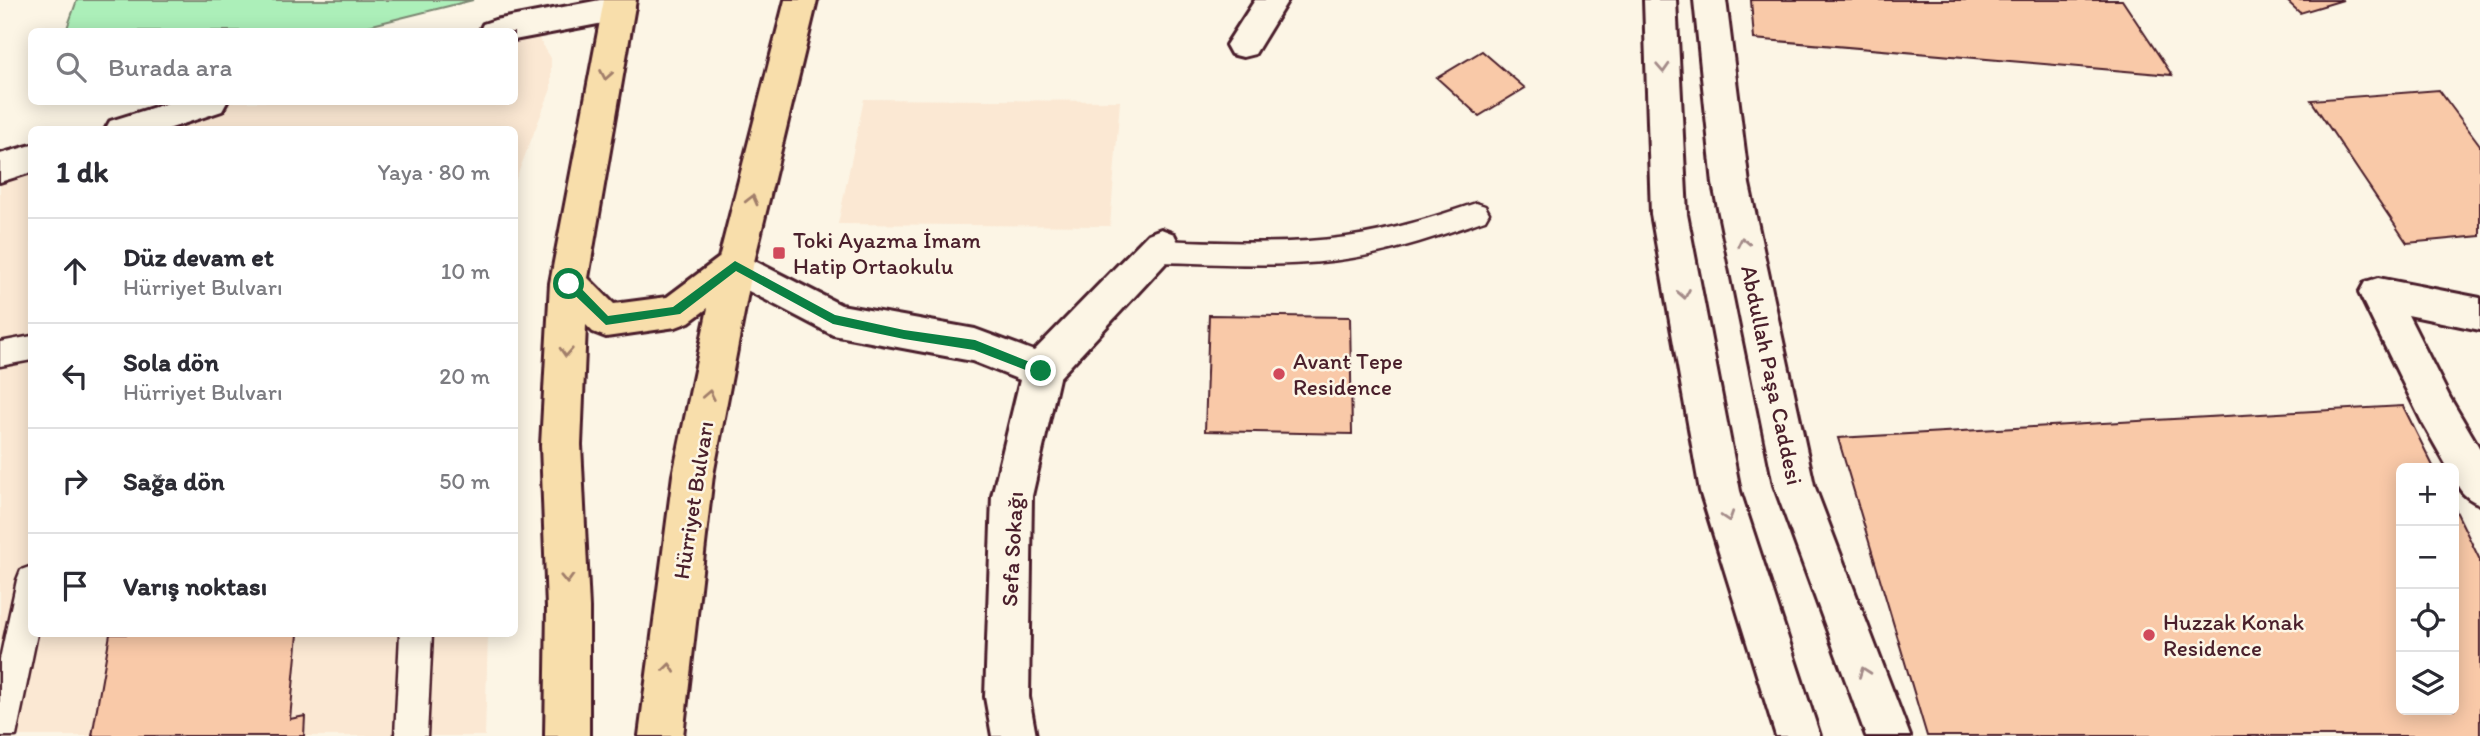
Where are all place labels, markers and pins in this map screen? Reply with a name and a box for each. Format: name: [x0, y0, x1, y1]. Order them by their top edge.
place label: Toki Ayazma İmam Hatip Ortaokulu: [793, 226, 981, 280]
marker: Toki Ayazma İmam Hatip Ortaokulu: [771, 245, 787, 261]
place label: Avant Tepe Residence: [1293, 347, 1403, 401]
marker: Avant Tepe Residence: [1271, 366, 1287, 382]
place label: Huzzak Konak Residence: [2163, 608, 2305, 662]
marker: Huzzak Konak Residence: [2141, 627, 2157, 643]

